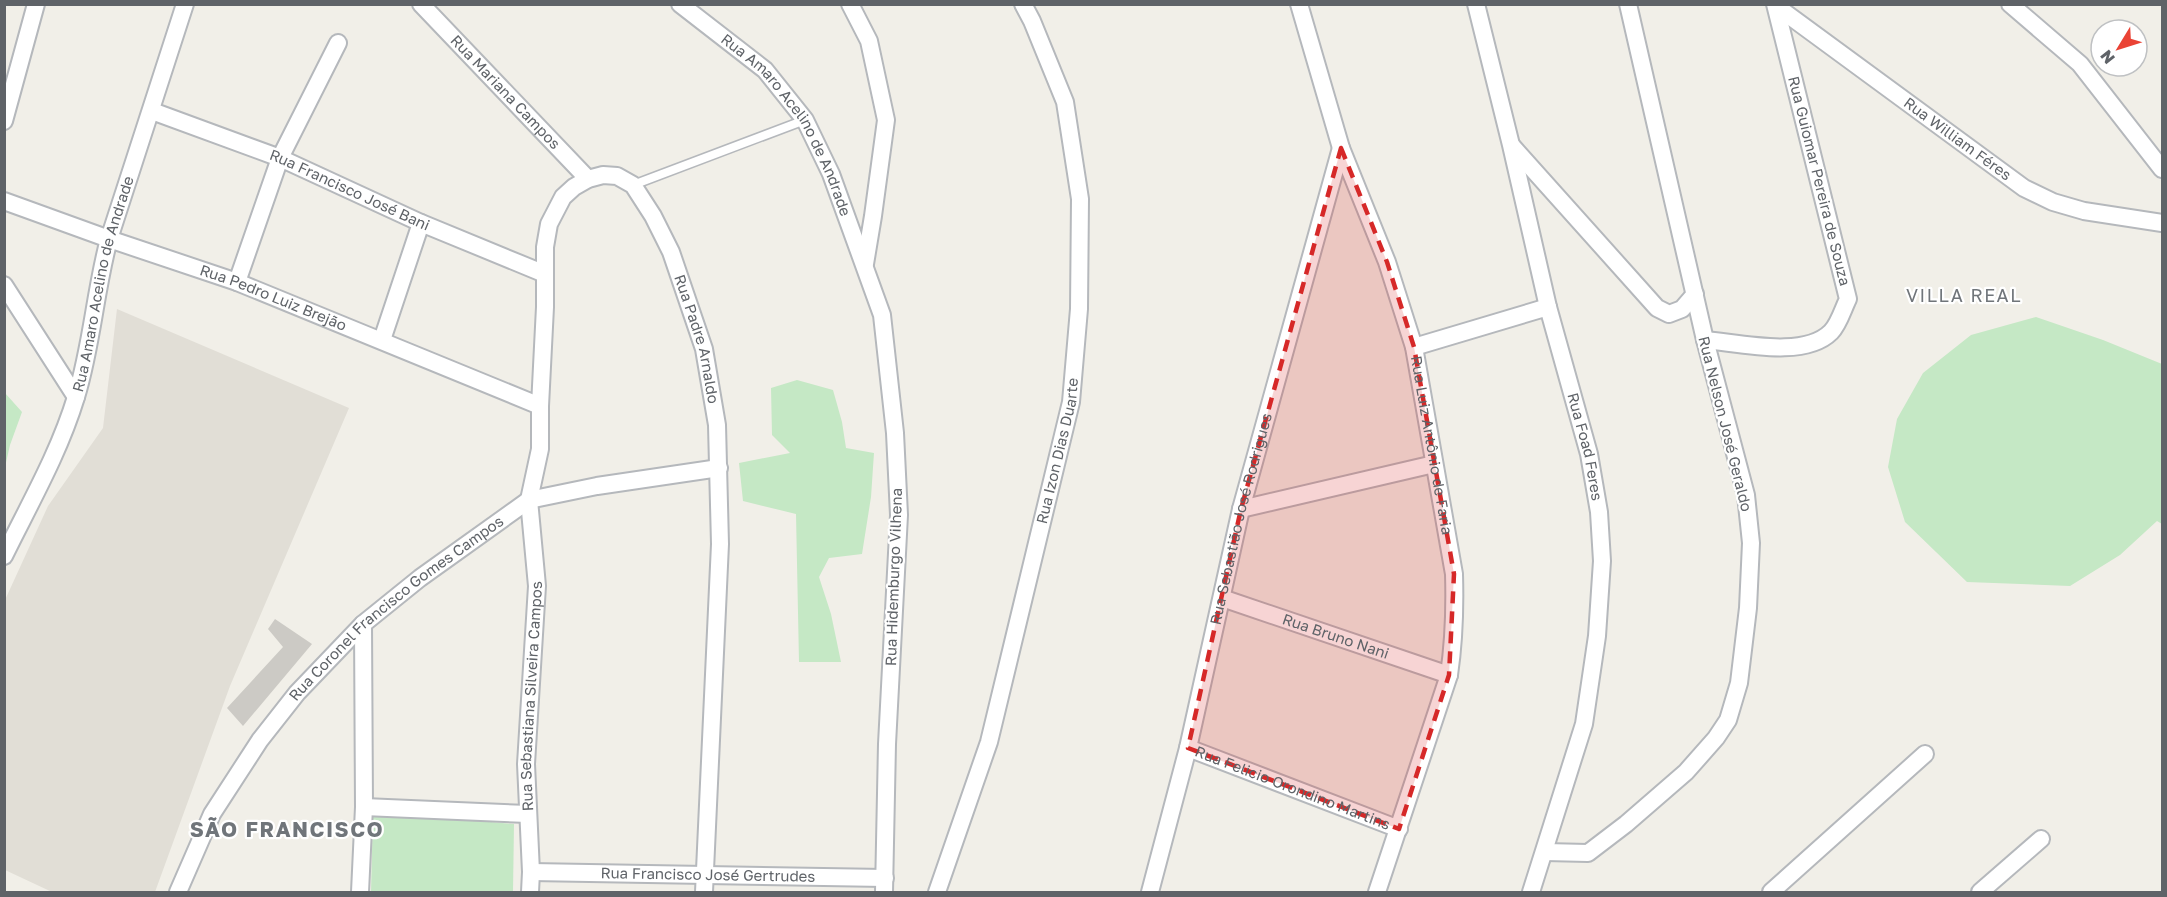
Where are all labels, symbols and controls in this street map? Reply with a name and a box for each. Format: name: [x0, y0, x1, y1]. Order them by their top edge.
north arrow: [2089, 18, 2149, 78]
street label: Rua Amaro Acelino de Andrade: [718, 29, 856, 219]
street label: Rua Mariana Campos: [447, 31, 564, 152]
text: N: [2096, 46, 2119, 68]
street label: Rua Guiomar Pereira de Souza: [1785, 74, 1855, 287]
street label: Rua William Féres: [1901, 93, 2015, 184]
street label: Rua Francisco José Bani: [267, 145, 433, 234]
street label: Rua Amaro Acelino de Andrade: [68, 173, 137, 394]
street label: Rua Pedro Luiz Brejão: [198, 260, 349, 334]
street label: Rua Padre Arnaldo: [671, 272, 723, 405]
district label: VILLA REAL: [1906, 284, 2022, 306]
street label: Rua Nelson José Geraldo: [1695, 334, 1756, 513]
street label: Rua Luiz Antônio de Faria: [1408, 354, 1457, 536]
street label: Rua Izon Dias Duarte: [1032, 377, 1081, 526]
street label: Rua Foad Feres: [1564, 390, 1607, 502]
street label: Rua Sebastião José Rodrigues: [1206, 411, 1275, 626]
street label: Rua Hidemburgo Vilhena: [881, 488, 905, 666]
street label: Rua Coronel Francisco Gomes Campos: [285, 511, 506, 704]
street label: Rua Sebastiana Silveira Campos: [516, 581, 545, 812]
street label: Rua Bruno Nani: [1280, 609, 1392, 662]
street label: Rua Felicio Orondino Martins: [1193, 742, 1393, 833]
district label: SÃO FRANCISCO: [190, 816, 384, 842]
street label: Rua Francisco José Gertrudes: [600, 863, 816, 885]

